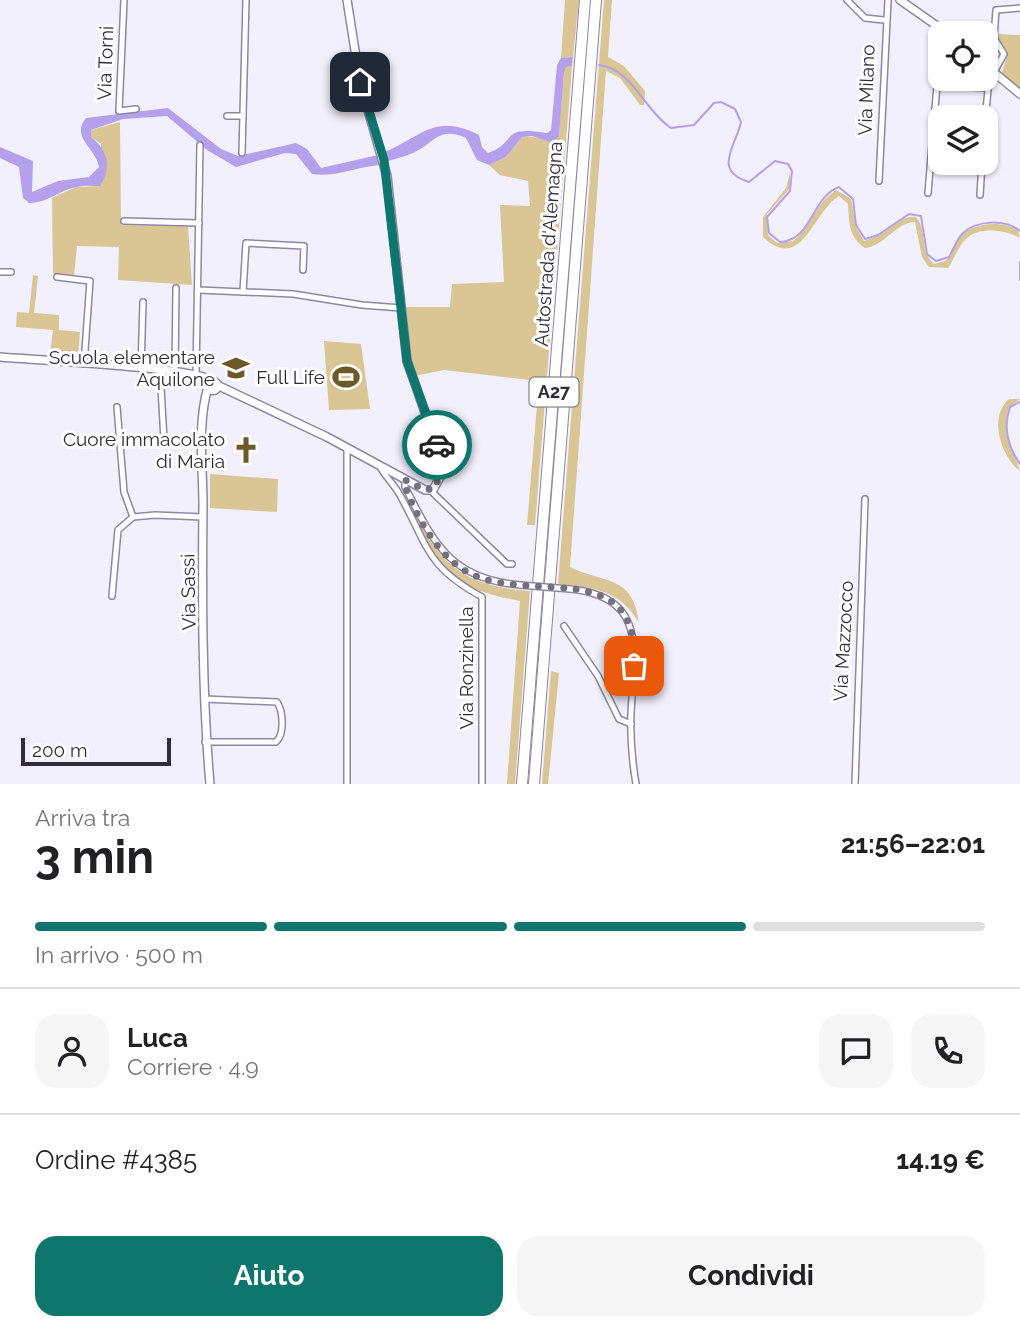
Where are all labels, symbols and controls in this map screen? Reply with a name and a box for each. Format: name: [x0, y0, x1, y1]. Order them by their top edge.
map controls: [928, 21, 998, 175]
button: locate: [928, 21, 998, 91]
street label: Via Torni: [93, 25, 117, 101]
street label: Via Milano: [853, 44, 879, 136]
pin: [330, 52, 390, 112]
icon: home: [341, 63, 379, 101]
button: layers: [928, 105, 998, 175]
street label: Autostrada d'Alemagna: [530, 141, 566, 347]
place label: Scuola elementare Aquilone: [49, 346, 215, 390]
school or university icon: Scuola elementare Aquilone: [221, 353, 251, 383]
sports icon: Full Life: [331, 362, 361, 392]
place label: Full Life: [256, 366, 325, 388]
road number: A27: [530, 378, 578, 406]
courier: [402, 410, 472, 480]
icon: car: [418, 426, 456, 464]
place label: Cuore immacolato di Maria: [63, 428, 225, 472]
church icon: Cuore immacolato di Maria: [231, 435, 261, 465]
street label: Via Sassi: [176, 553, 200, 631]
street label: Via Mazzocco: [829, 580, 857, 702]
street label: Via Ronzinella: [455, 606, 477, 730]
pin: [604, 636, 664, 696]
icon: bag: [615, 647, 653, 685]
scale bar: [21, 735, 172, 767]
text: 200 m: [32, 739, 87, 761]
text: Arriva tra: [35, 804, 130, 831]
text: 21:56–22:01: [841, 829, 985, 859]
text: 3 min: [35, 830, 154, 884]
text: In arrivo · 500 m: [35, 941, 203, 968]
button: person: [35, 1014, 109, 1088]
button: chat: [819, 1014, 893, 1088]
button: phone: [911, 1014, 985, 1088]
text: Luca: [127, 1023, 188, 1053]
text: Corriere · 4.9: [127, 1053, 259, 1080]
text: Ordine #4385: [35, 1145, 197, 1175]
text: 14.19 €: [896, 1145, 985, 1175]
button: Aiuto: [35, 1236, 503, 1316]
button: Condividi: [517, 1236, 985, 1316]

